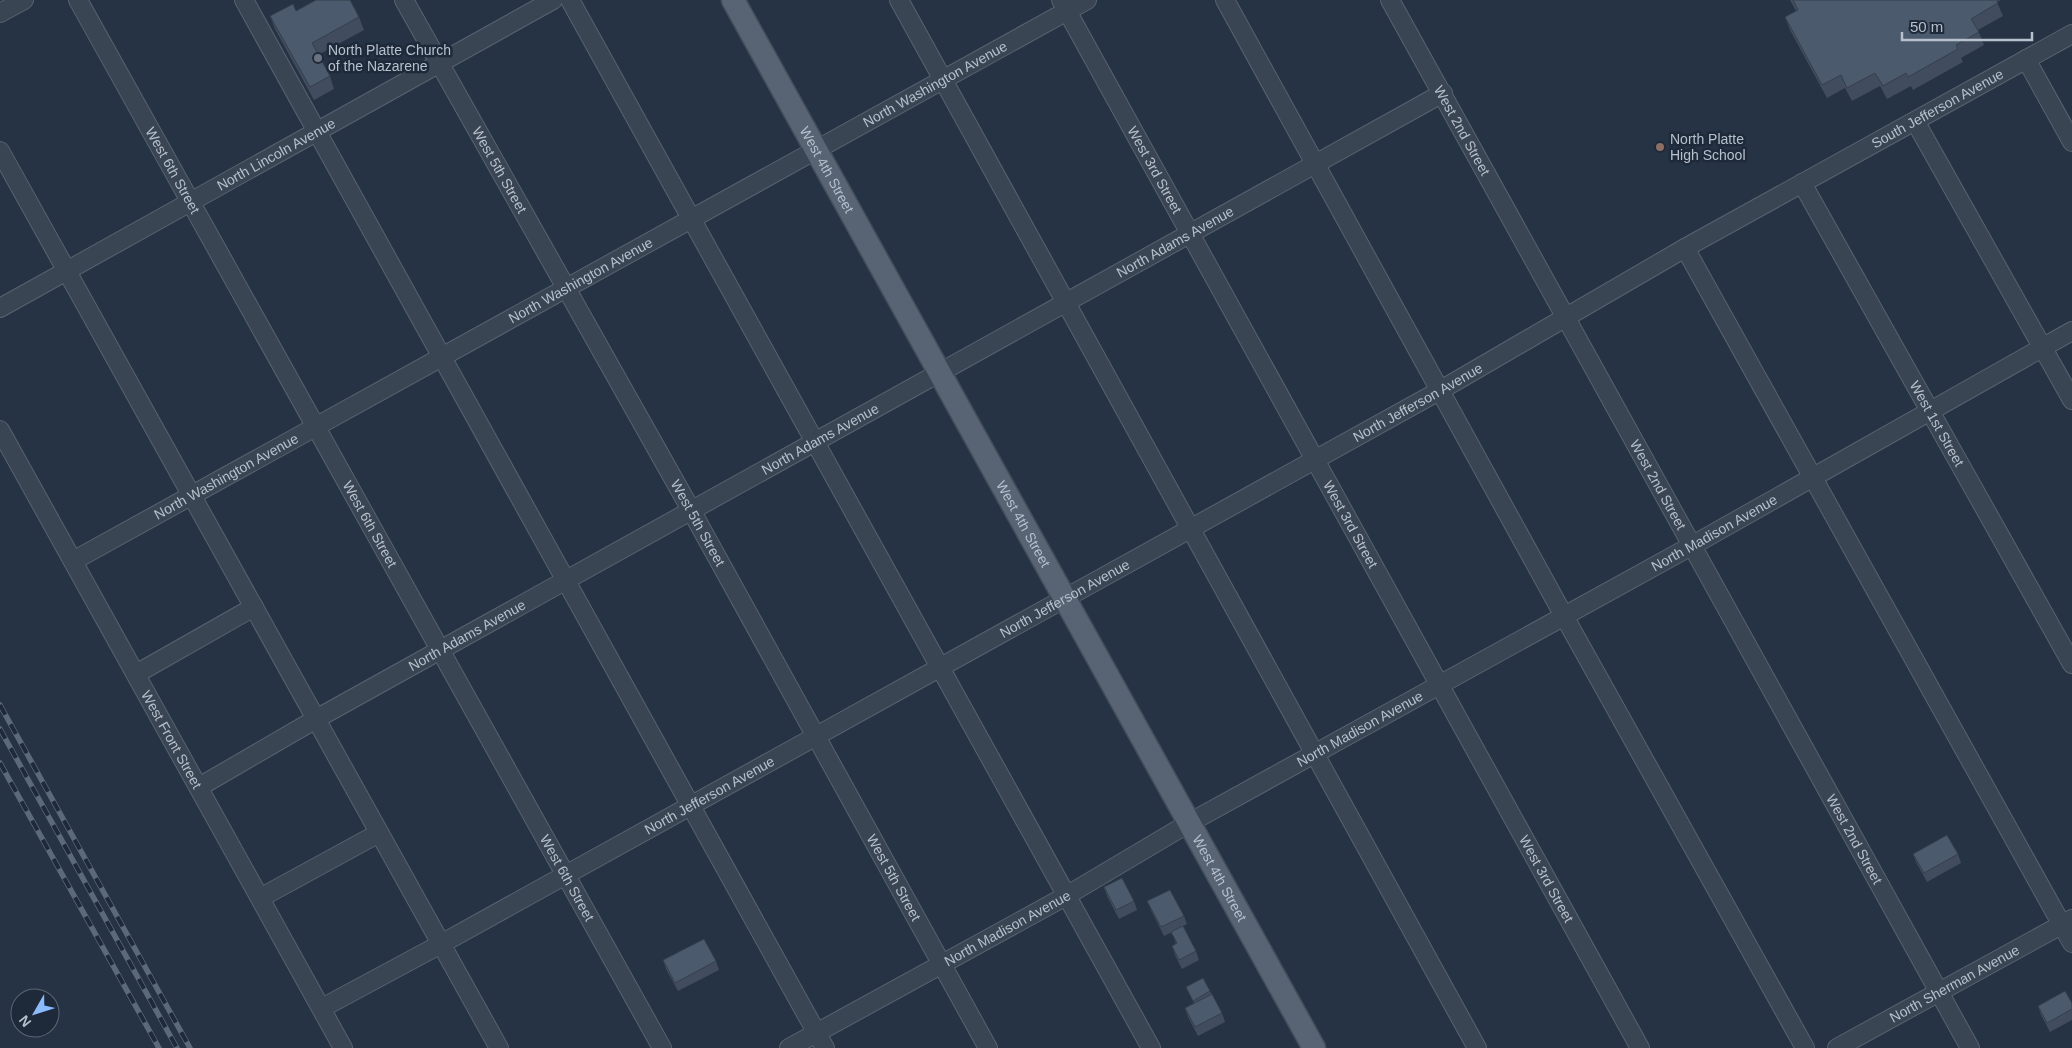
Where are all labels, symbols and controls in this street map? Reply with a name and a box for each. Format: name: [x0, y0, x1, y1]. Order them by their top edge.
scale bar: [1902, 10, 2032, 42]
text: 50 m: [1910, 18, 1943, 35]
street label: North Washington Avenue: [860, 38, 1010, 130]
place label: North Platte Church of the Nazarene: [328, 42, 451, 74]
marker: North Platte Church of the Nazarene: [312, 52, 324, 64]
street label: South Jefferson Avenue: [1869, 65, 2006, 151]
street label: West 2nd Street: [1431, 83, 1493, 178]
street label: North Lincoln Avenue: [214, 115, 338, 194]
street label: West 3rd Street: [1124, 123, 1185, 216]
street label: West 6th Street: [142, 124, 203, 216]
street label: West 5th Street: [469, 124, 530, 216]
street label: West 4th Street: [797, 124, 857, 216]
place label: North Platte High School: [1670, 131, 1746, 163]
marker: North Platte High School: [1654, 141, 1666, 153]
street label: North Adams Avenue: [1114, 203, 1237, 281]
street label: North Washington Avenue: [506, 234, 655, 326]
street label: North Jefferson Avenue: [1350, 359, 1485, 445]
street label: West 1st Street: [1907, 378, 1968, 469]
street label: North Adams Avenue: [759, 400, 882, 478]
street label: North Washington Avenue: [151, 430, 301, 523]
street label: West 2nd Street: [1627, 437, 1690, 533]
street label: West 5th Street: [668, 477, 728, 569]
street label: West 6th Street: [340, 478, 401, 570]
street label: West 4th Street: [993, 478, 1054, 570]
street label: West 3rd Street: [1320, 478, 1381, 571]
street label: North Madison Avenue: [1649, 491, 1780, 574]
street label: North Jefferson Avenue: [997, 556, 1132, 641]
street label: North Adams Avenue: [406, 596, 528, 674]
street label: West Front Street: [138, 688, 205, 791]
street label: North Madison Avenue: [1294, 688, 1426, 770]
street label: North Jefferson Avenue: [642, 753, 777, 838]
street label: West 2nd Street: [1823, 791, 1886, 887]
street label: West 5th Street: [864, 831, 924, 924]
street label: West 6th Street: [537, 832, 598, 924]
street label: West 4th Street: [1189, 832, 1250, 924]
street label: West 3rd Street: [1516, 832, 1577, 925]
street label: North Madison Avenue: [941, 887, 1073, 969]
street label: North Sherman Avenue: [1887, 941, 2022, 1026]
north arrow: [10, 988, 60, 1038]
text: N: [15, 1012, 34, 1030]

